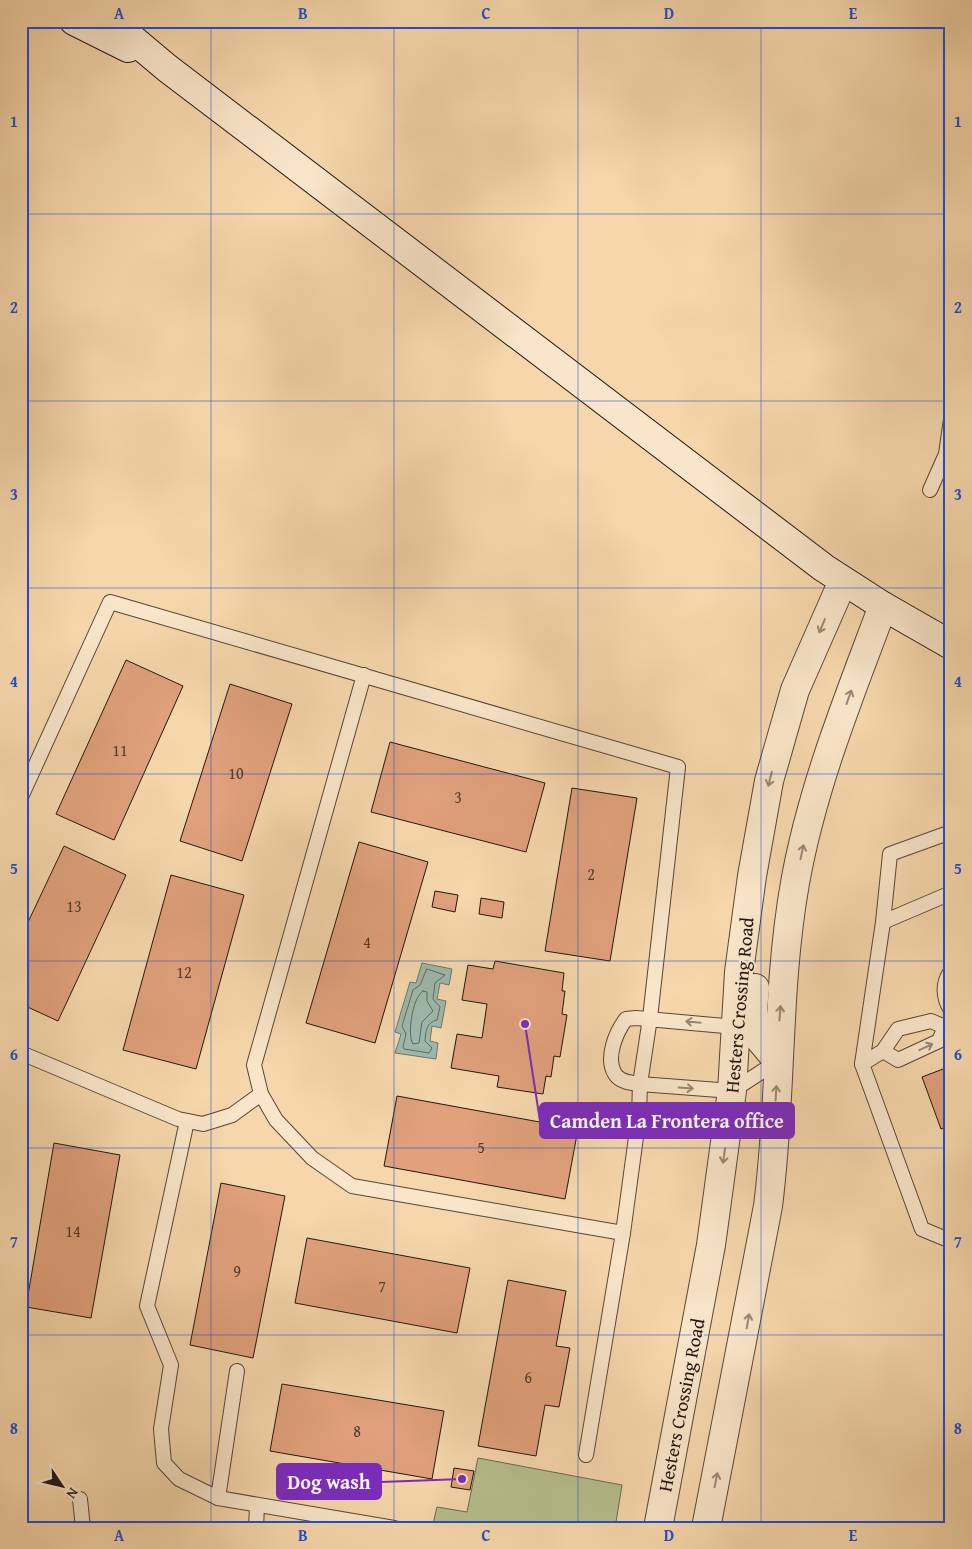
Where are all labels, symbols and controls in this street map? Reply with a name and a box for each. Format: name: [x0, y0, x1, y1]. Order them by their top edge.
text: A: [114, 1, 125, 25]
text: B: [298, 1, 308, 25]
text: C: [481, 1, 491, 25]
text: D: [664, 1, 674, 25]
text: E: [849, 1, 858, 25]
text: 1: [10, 109, 18, 133]
text: 1: [954, 109, 962, 133]
text: 2: [10, 295, 18, 319]
text: 2: [954, 295, 962, 319]
text: 3: [10, 482, 18, 506]
text: 3: [954, 482, 962, 506]
one-way arrow: [817, 618, 827, 633]
text: 4: [10, 669, 18, 693]
text: 4: [954, 669, 962, 693]
one-way arrow: [845, 689, 854, 705]
house number: 11: [112, 738, 128, 762]
house number: 10: [228, 761, 244, 785]
one-way arrow: [765, 771, 774, 787]
house number: 3: [454, 785, 462, 809]
one-way arrow: [798, 844, 807, 860]
text: 5: [10, 856, 18, 880]
text: 5: [954, 856, 962, 880]
house number: 2: [587, 862, 595, 886]
house number: 13: [66, 894, 82, 918]
street label: Hesters Crossing Road: [717, 915, 761, 1094]
house number: 4: [363, 930, 371, 954]
house number: 12: [176, 960, 192, 984]
one-way arrow: [776, 1005, 785, 1021]
one-way arrow: [685, 1017, 701, 1027]
one-way arrow: [918, 1041, 933, 1051]
text: 6: [10, 1042, 18, 1066]
text: 6: [954, 1042, 962, 1066]
one-way arrow: [678, 1083, 694, 1092]
one-way arrow: [772, 1085, 781, 1101]
callout: Camden La Frontera office: [540, 1103, 794, 1138]
text: Camden La Frontera office: [550, 1106, 784, 1135]
house number: 5: [477, 1135, 485, 1159]
one-way arrow: [718, 1148, 728, 1164]
house number: 14: [65, 1219, 81, 1243]
text: 7: [10, 1229, 18, 1253]
text: 7: [954, 1229, 962, 1253]
house number: 9: [233, 1259, 241, 1283]
house number: 7: [378, 1274, 386, 1298]
one-way arrow: [743, 1313, 753, 1329]
street label: Hesters Crossing Road: [650, 1315, 712, 1494]
house number: 6: [524, 1365, 532, 1389]
text: 8: [10, 1416, 18, 1440]
text: 8: [954, 1416, 962, 1440]
house number: 8: [353, 1419, 361, 1443]
north arrow: [38, 1462, 88, 1512]
callout: Dog wash: [277, 1464, 381, 1499]
text: Dog wash: [287, 1467, 371, 1496]
one-way arrow: [711, 1472, 721, 1488]
text: N: [61, 1484, 84, 1504]
text: A: [114, 1523, 125, 1547]
text: B: [298, 1523, 308, 1547]
text: C: [481, 1523, 491, 1547]
text: D: [664, 1523, 674, 1547]
text: E: [849, 1523, 858, 1547]

